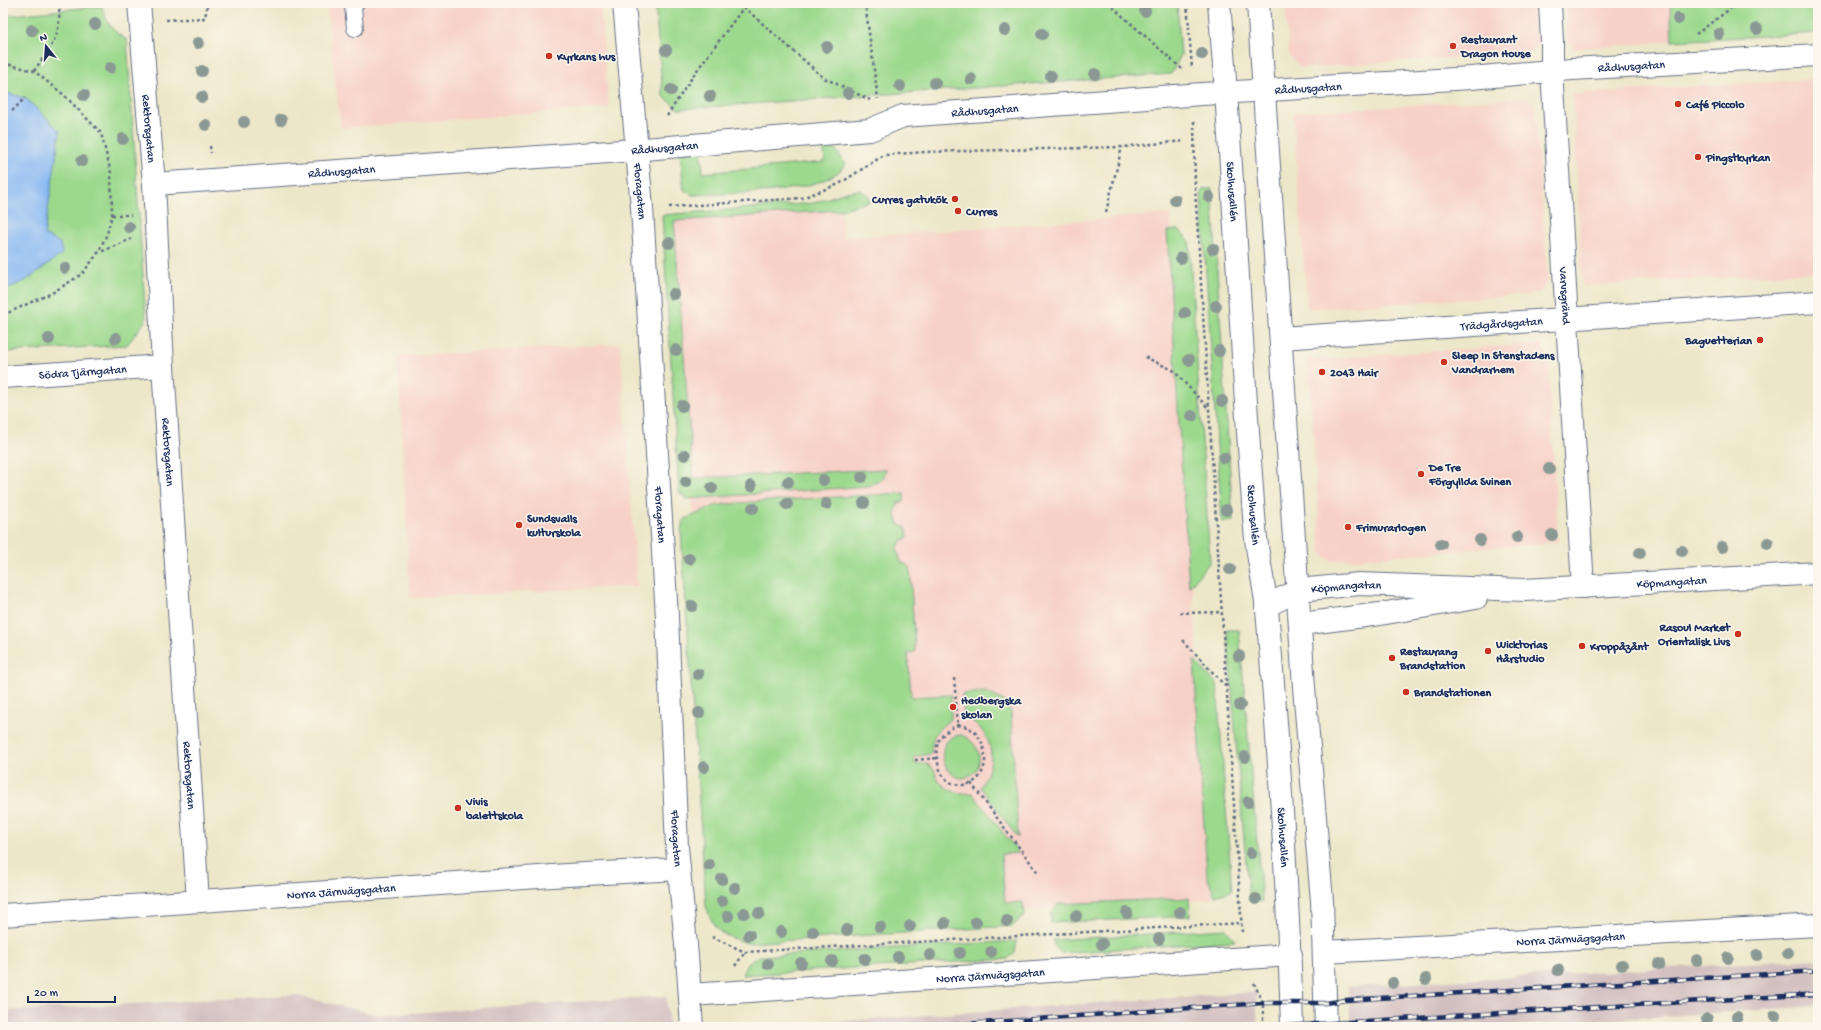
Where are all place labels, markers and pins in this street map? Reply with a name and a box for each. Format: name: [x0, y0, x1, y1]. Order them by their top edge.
place label: Restaurant Dragon House: [1460, 34, 1531, 62]
marker: Restaurant Dragon House: [1448, 41, 1458, 51]
marker: Kyrkans hus: [544, 51, 554, 61]
place label: Kyrkans hus: [556, 51, 616, 65]
marker: Café Piccolo: [1673, 99, 1683, 109]
place label: Café Piccolo: [1685, 99, 1745, 113]
marker: Pingstkyrkan: [1693, 152, 1703, 162]
place label: Pingstkyrkan: [1705, 152, 1771, 166]
place label: Curres gatukök: [871, 194, 949, 208]
marker: Curres gatukök: [950, 194, 960, 204]
marker: Curres: [953, 206, 963, 216]
place label: Curres: [965, 206, 998, 220]
place label: Baguetterian: [1684, 335, 1752, 349]
marker: Baguetterian: [1755, 335, 1765, 345]
place label: Sleep In Stenstadens Vandrarhem: [1451, 350, 1555, 378]
marker: Sleep In Stenstadens Vandrarhem: [1439, 357, 1449, 367]
marker: 2043 Hair: [1317, 367, 1327, 377]
place label: 2043 Hair: [1330, 367, 1380, 381]
place label: De Tre Förgyllda Svinen: [1428, 462, 1512, 490]
marker: De Tre Förgyllda Svinen: [1416, 469, 1426, 479]
place label: Sundsvalls kulturskola: [527, 513, 582, 541]
marker: Sundsvalls kulturskola: [514, 520, 524, 530]
marker: Frimurarlogen: [1343, 522, 1353, 532]
place label: Frimurarlogen: [1355, 522, 1426, 536]
place label: Rasoul Market Orientalisk Livs: [1658, 622, 1731, 650]
marker: Rasoul Market Orientalisk Livs: [1733, 629, 1743, 639]
place label: Wicktorias Hårstudio: [1495, 639, 1548, 667]
marker: Kroppåzånt: [1577, 641, 1587, 651]
place label: Kroppåzånt: [1589, 641, 1649, 655]
place label: Restaurang Brandstation: [1399, 646, 1465, 674]
marker: Wicktorias Hårstudio: [1483, 646, 1493, 656]
marker: Restaurang Brandstation: [1387, 653, 1397, 663]
marker: Brandstationen: [1401, 687, 1411, 697]
place label: Brandstationen: [1413, 687, 1491, 701]
place label: Hedbergska skolan: [961, 695, 1022, 723]
marker: Hedbergska skolan: [948, 702, 958, 712]
place label: Vivis balettskola: [465, 796, 524, 824]
marker: Vivis balettskola: [453, 803, 463, 813]

